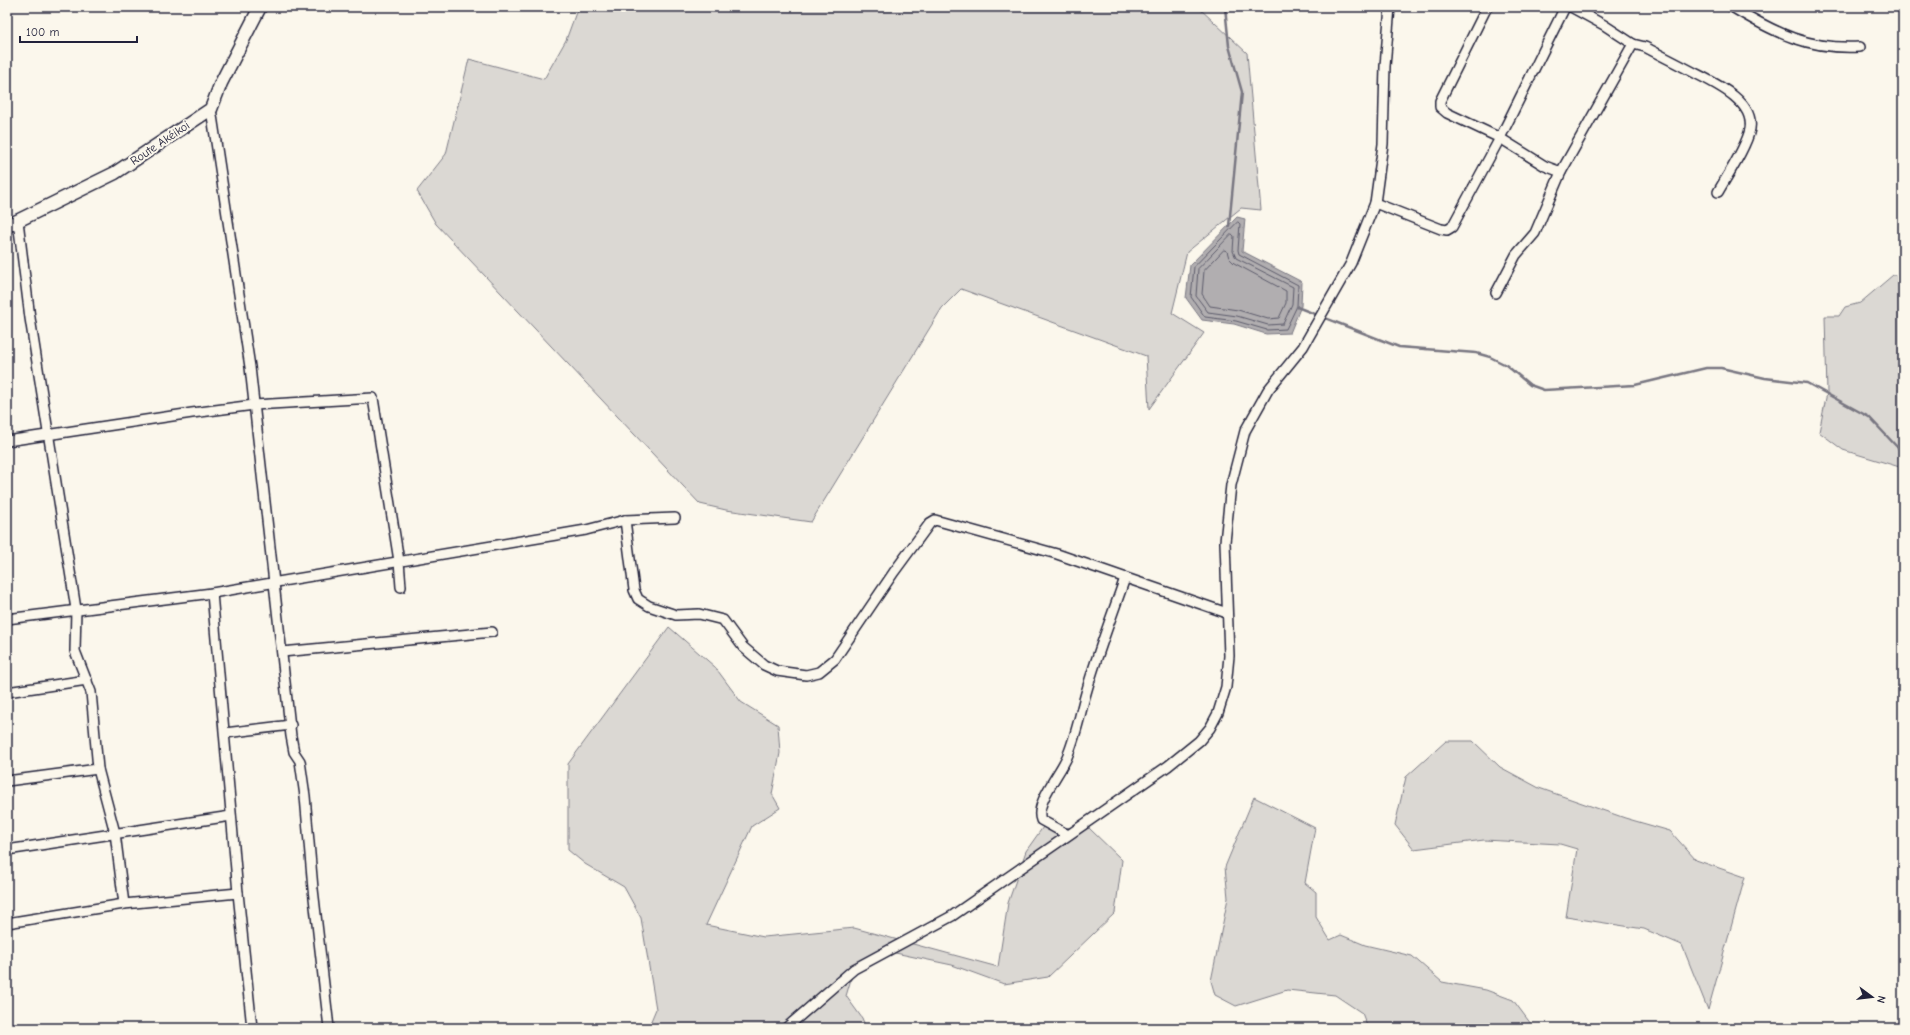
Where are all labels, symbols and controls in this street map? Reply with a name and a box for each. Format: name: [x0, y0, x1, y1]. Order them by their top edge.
scale bar: [20, 18, 137, 44]
text: 100 m: [26, 25, 59, 39]
street label: Route Akéikoi: [128, 118, 192, 168]
north arrow: [1852, 977, 1892, 1017]
text: N: [1874, 994, 1888, 1005]

